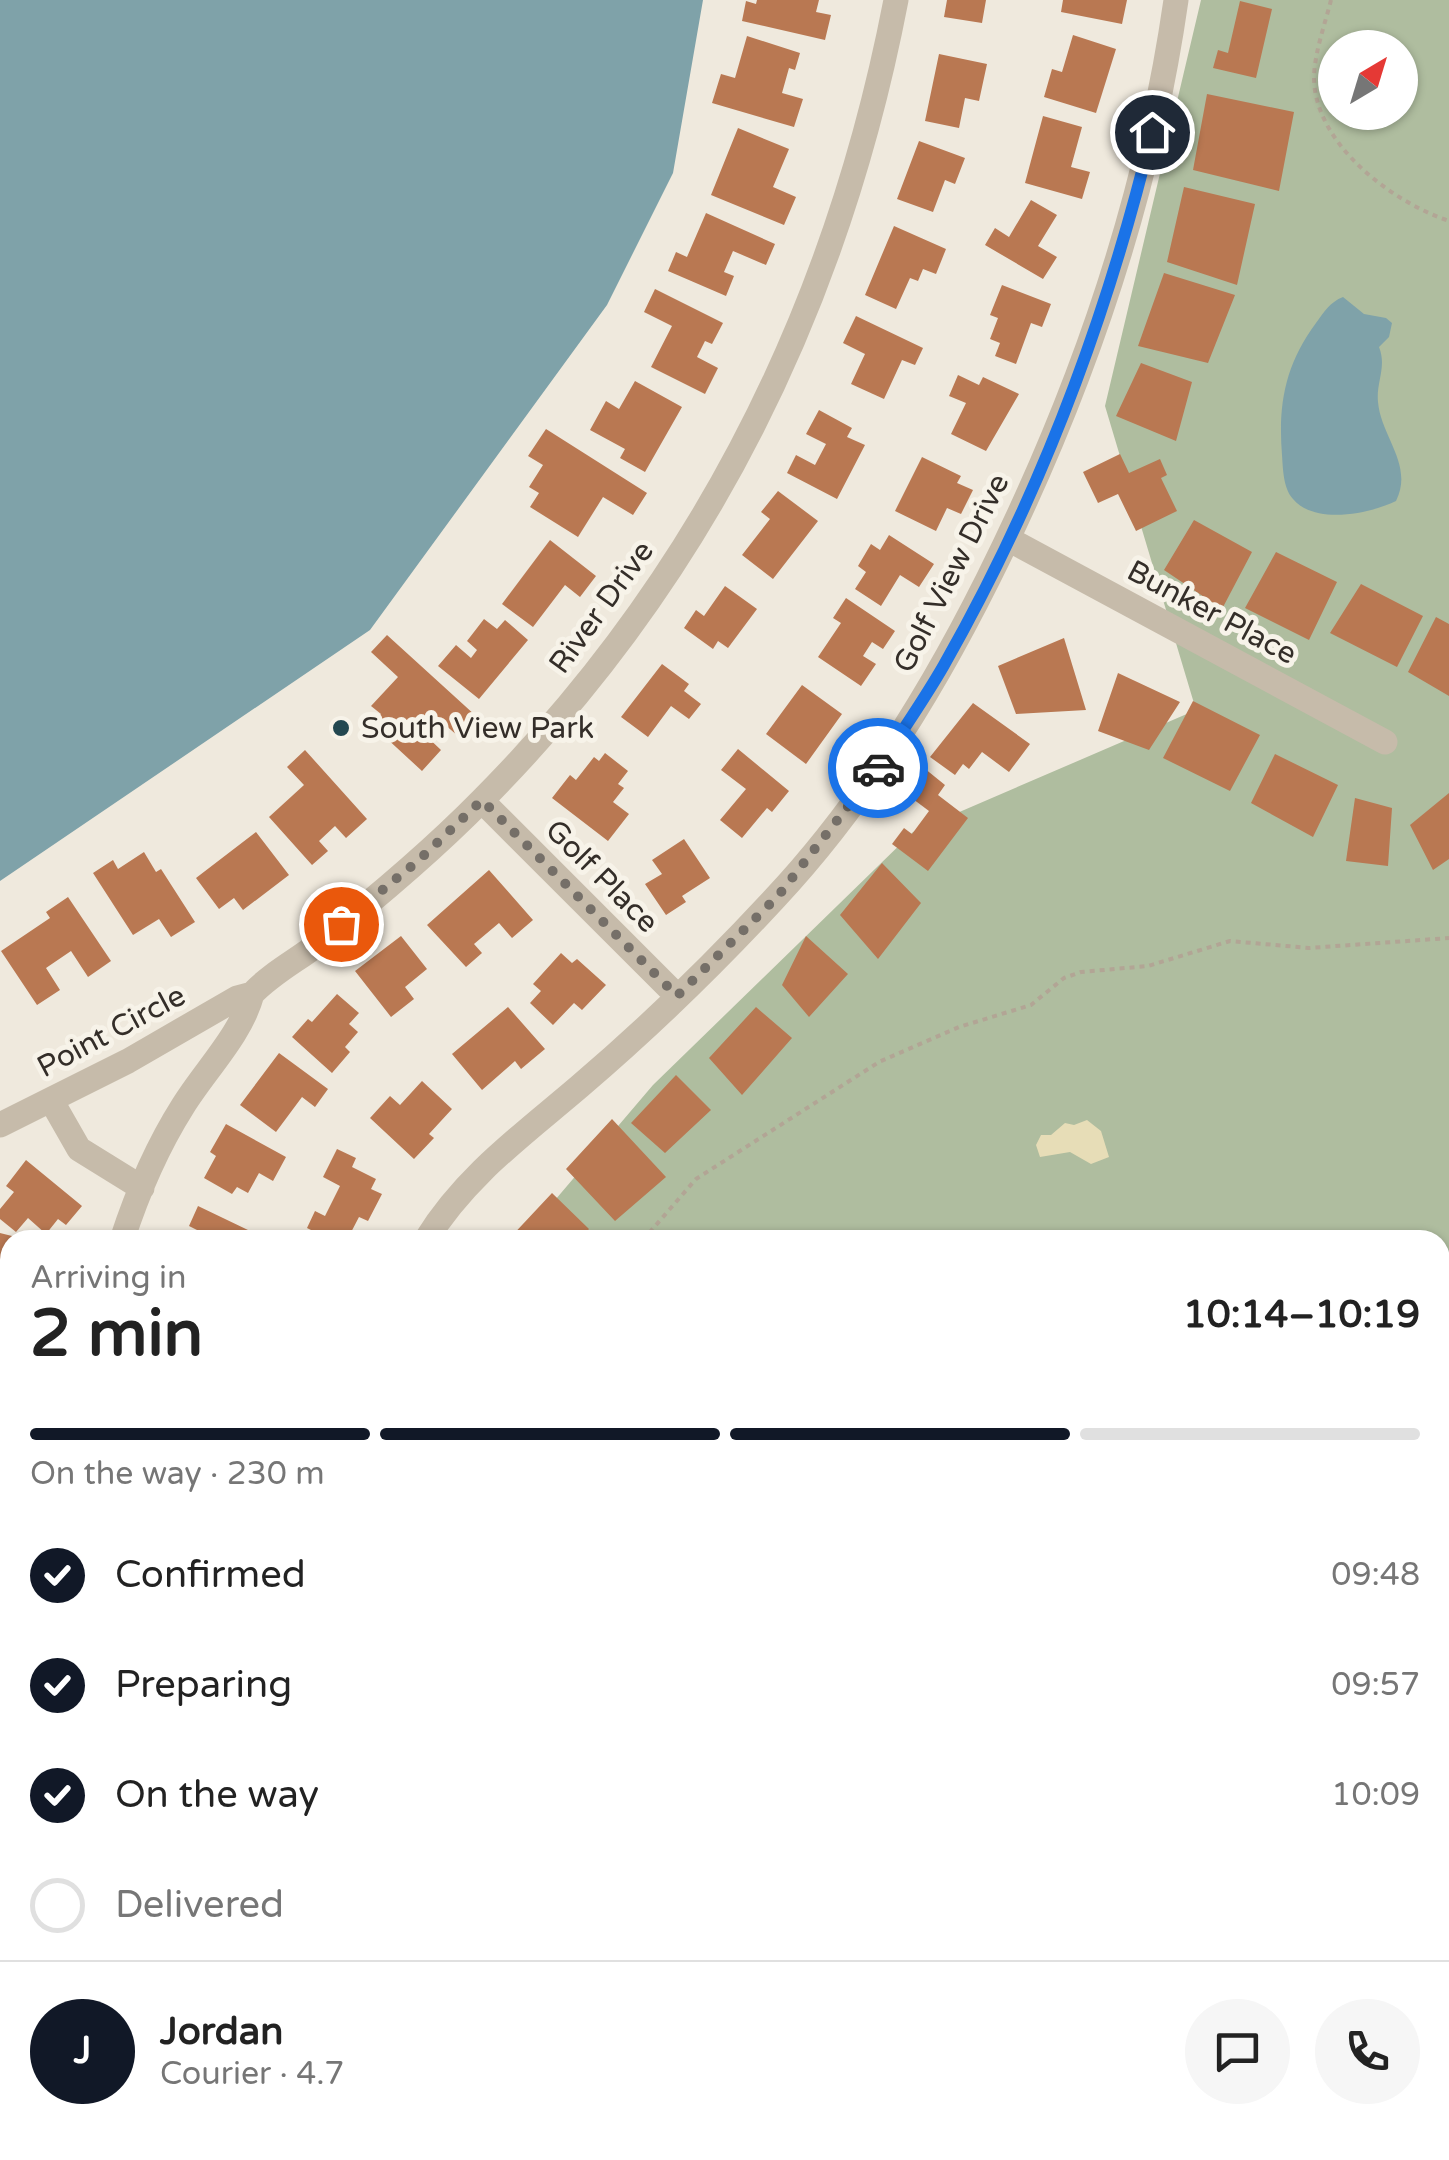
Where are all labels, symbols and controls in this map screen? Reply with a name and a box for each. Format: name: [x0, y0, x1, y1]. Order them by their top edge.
north arrow: [1318, 30, 1418, 130]
map controls: [1318, 30, 1418, 130]
pin: [1110, 90, 1195, 175]
icon: home: [1125, 105, 1180, 160]
street label: Golf View Drive: [885, 468, 1017, 679]
street label: River Drive: [541, 534, 662, 681]
street label: Bunker Place: [1121, 552, 1303, 673]
place label: South View Park: [361, 710, 594, 747]
marker: South View Park: [330, 717, 352, 739]
courier: [828, 718, 928, 818]
icon: car: [851, 741, 906, 796]
street label: Golf Place: [537, 812, 666, 941]
pin: [299, 882, 384, 967]
icon: bag: [314, 897, 369, 952]
street label: Point Circle: [31, 977, 192, 1086]
text: Arriving in: [30, 1259, 187, 1297]
text: 10:14–10:19: [1183, 1292, 1420, 1338]
text: 2 min: [30, 1295, 203, 1374]
text: On the way · 230 m: [30, 1455, 325, 1493]
icon: check: [30, 1548, 85, 1603]
text: Confirmed: [115, 1552, 306, 1598]
text: 09:48: [1331, 1556, 1420, 1594]
icon: check: [30, 1658, 85, 1713]
text: Preparing: [115, 1662, 292, 1708]
text: 09:57: [1331, 1666, 1420, 1704]
icon: check: [30, 1768, 85, 1823]
text: On the way: [115, 1772, 319, 1818]
text: 10:09: [1331, 1776, 1420, 1814]
text: Delivered: [115, 1882, 284, 1928]
button: chat: [1185, 1999, 1290, 2104]
button: phone: [1315, 1999, 1420, 2104]
text: Jordan: [160, 2009, 283, 2055]
text: J: [74, 2028, 91, 2074]
text: Courier · 4.7: [160, 2055, 344, 2093]

